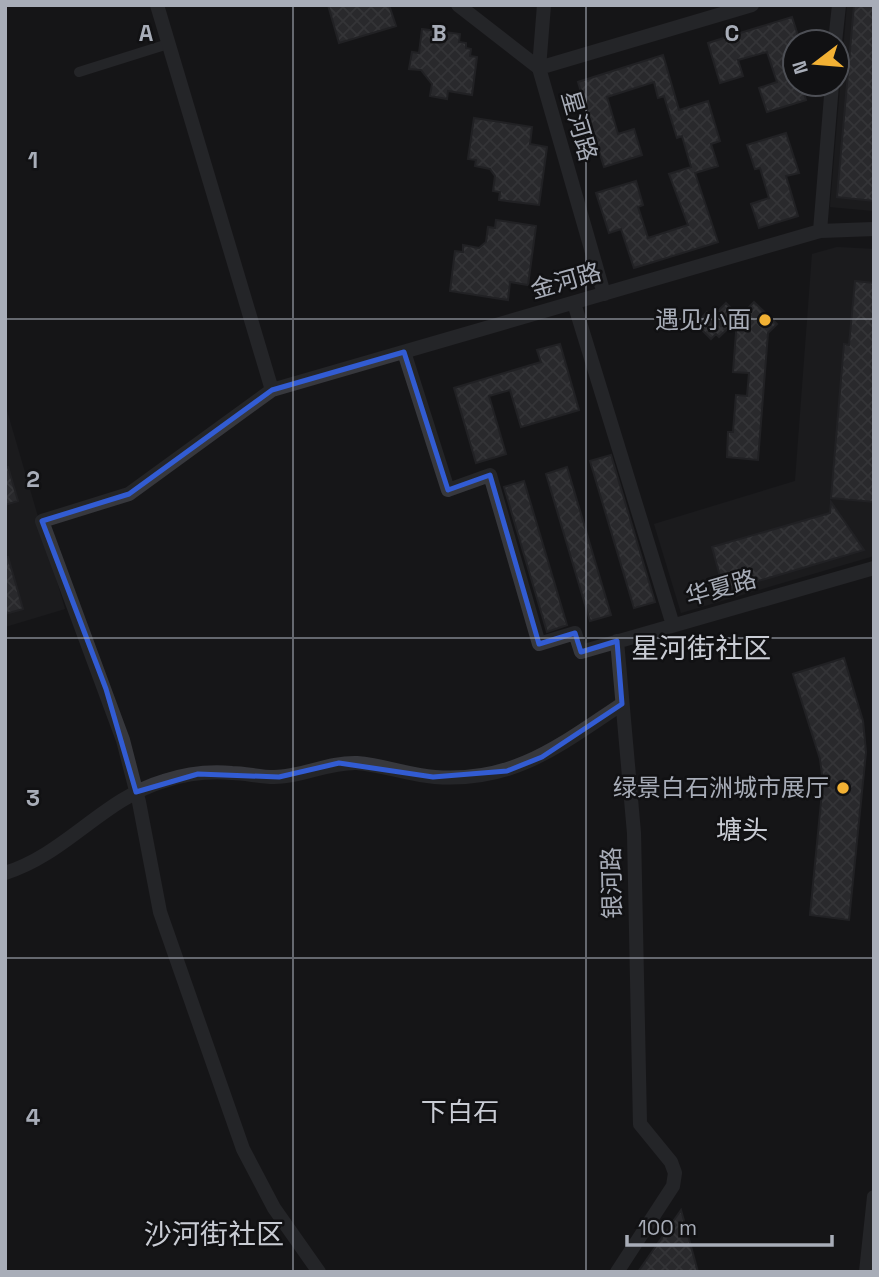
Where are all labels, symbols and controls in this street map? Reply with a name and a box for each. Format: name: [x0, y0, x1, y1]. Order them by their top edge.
text: A: [139, 18, 154, 48]
text: B: [431, 18, 447, 48]
text: C: [725, 18, 739, 48]
north arrow: [781, 28, 851, 98]
text: N: [786, 58, 814, 77]
street label: 星河路: [555, 87, 604, 165]
text: 1: [28, 145, 38, 175]
street label: 金河路: [527, 256, 605, 305]
place label: 遇见小面: [655, 304, 751, 335]
marker: 遇见小面: [757, 312, 773, 328]
text: 2: [26, 464, 40, 494]
street label: 华夏路: [682, 563, 760, 612]
district label: 星河街社区: [631, 630, 771, 666]
place label: 绿景白石洲城市展厅: [613, 772, 829, 803]
marker: 绿景白石洲城市展厅: [835, 780, 851, 796]
text: 3: [26, 783, 40, 813]
district label: 塘头: [716, 813, 768, 847]
street label: 银河路: [595, 847, 628, 919]
district label: 下白石: [421, 1095, 499, 1129]
text: 4: [26, 1102, 41, 1132]
scale bar: [627, 1204, 832, 1248]
text: 100 m: [638, 1214, 697, 1241]
district label: 沙河街社区: [144, 1216, 284, 1252]

